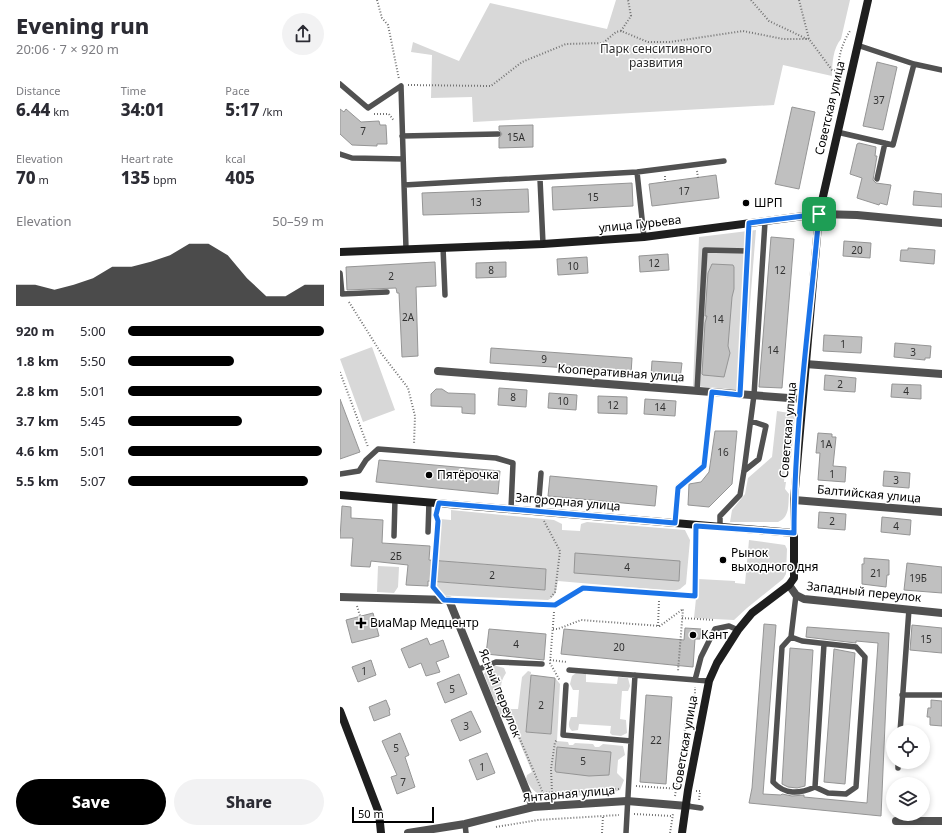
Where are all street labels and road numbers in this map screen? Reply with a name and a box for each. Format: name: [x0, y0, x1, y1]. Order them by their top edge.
street label: Советская улица: [810, 59, 849, 157]
street label: улица Гурьева: [598, 211, 682, 236]
street label: Кооперативная улица: [557, 360, 685, 385]
street label: Советская улица: [775, 381, 800, 479]
street label: Балтийская улица: [816, 480, 922, 507]
street label: Загородная улица: [515, 488, 621, 515]
street label: Западный переулок: [806, 577, 923, 606]
street label: Ясный переулок: [475, 646, 526, 740]
street label: Советская улица: [668, 694, 701, 792]
street label: Янтарная улица: [522, 781, 616, 806]

